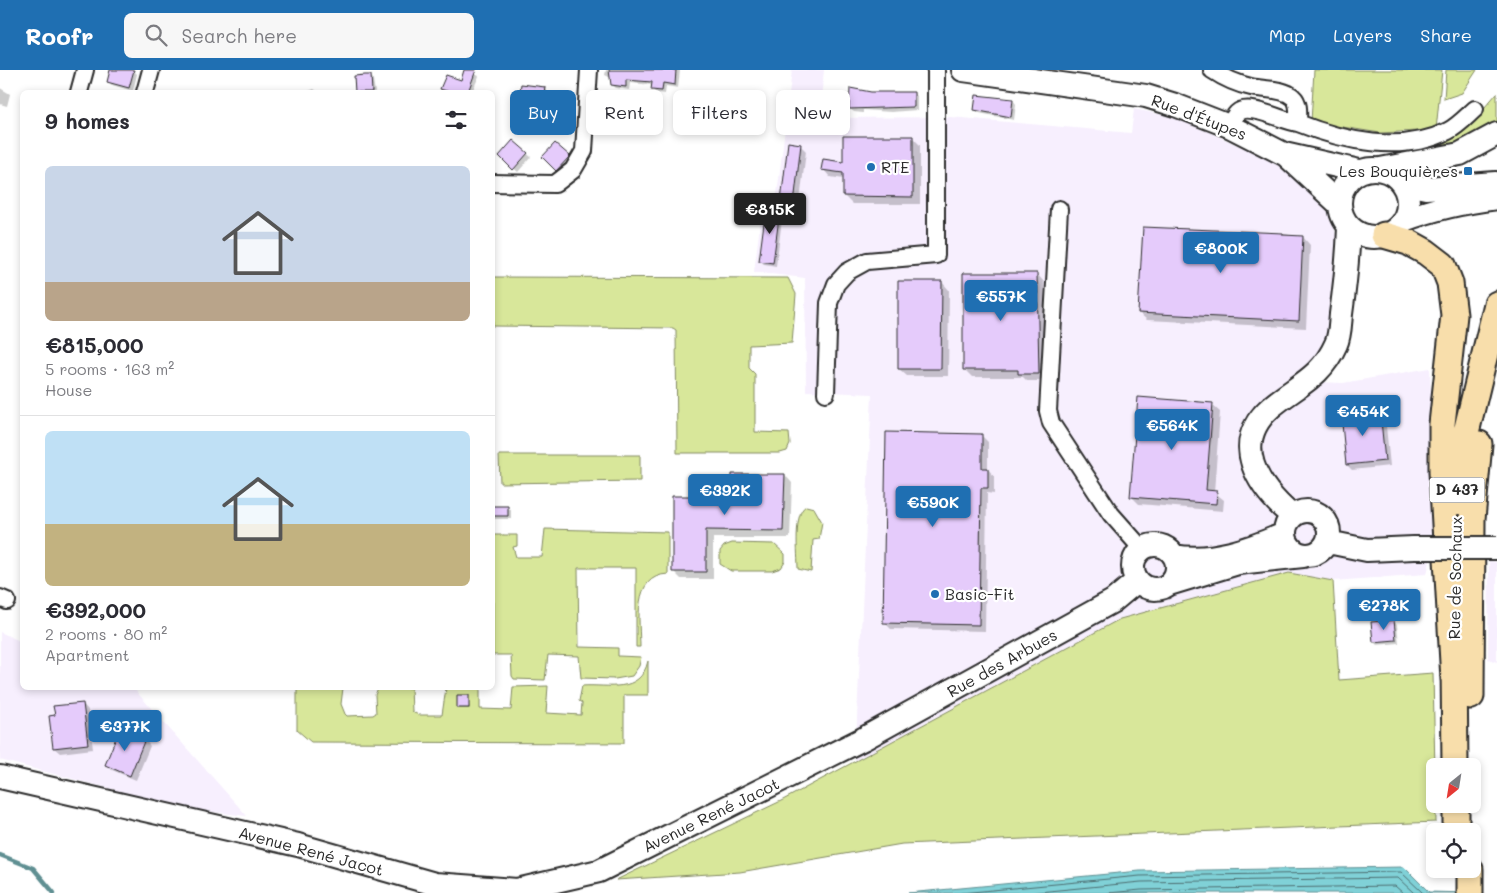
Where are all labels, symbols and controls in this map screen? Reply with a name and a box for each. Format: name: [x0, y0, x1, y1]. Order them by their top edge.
search box: [124, 13, 474, 58]
text: Roofr: [25, 20, 94, 51]
icon: search: [142, 21, 170, 49]
text: Search here: [182, 23, 297, 48]
text: Map: [1269, 23, 1305, 47]
text: Layers: [1333, 23, 1392, 47]
text: Share: [1420, 23, 1472, 47]
street label: Rue d'Étupes: [1149, 89, 1250, 144]
chip: Buy: [510, 90, 576, 135]
chip: Rent: [586, 90, 663, 135]
chip: Filters: [673, 90, 766, 135]
chip: New: [776, 90, 850, 135]
icon: filters: [442, 106, 470, 134]
text: 9 homes: [45, 107, 130, 134]
place label: RTE: [881, 156, 909, 177]
place label: Les Bouquières: [1339, 160, 1458, 181]
marker: RTE: [865, 161, 877, 173]
marker: Les Bouquières: [1462, 165, 1474, 177]
pin: €815K: [735, 192, 805, 235]
icon: home: [213, 198, 303, 288]
text: €815K: [745, 198, 795, 219]
pin: €800K: [1186, 232, 1256, 274]
text: €800K: [1194, 237, 1248, 258]
pin: €557K: [966, 280, 1036, 322]
text: €557K: [975, 285, 1027, 306]
text: €815,000: [45, 331, 144, 358]
text: 5 rooms · 163 m²: [45, 358, 174, 379]
text: House: [45, 379, 92, 400]
pin: €454K: [1328, 394, 1398, 437]
text: €454K: [1336, 400, 1390, 421]
pin: €564K: [1137, 408, 1207, 451]
text: €564K: [1146, 414, 1198, 435]
icon: home: [213, 464, 303, 554]
pin: €392K: [690, 474, 760, 516]
road number: D 437: [1430, 478, 1484, 502]
text: €392K: [699, 479, 751, 500]
pin: €590K: [898, 486, 968, 528]
text: €590K: [907, 491, 959, 512]
street label: Rue de Sochaux: [1443, 516, 1466, 640]
place label: Basic-Fit: [945, 583, 1015, 604]
marker: Basic-Fit: [929, 588, 941, 600]
pin: €278K: [1349, 588, 1419, 631]
text: €278K: [1358, 594, 1410, 615]
text: €392,000: [45, 596, 146, 623]
text: 2 rooms · 80 m²: [45, 623, 167, 644]
street label: Rue des Arbues: [943, 624, 1061, 701]
text: Apartment: [45, 644, 130, 665]
pin: €377K: [90, 710, 160, 752]
text: €377K: [100, 715, 150, 736]
north arrow: [1426, 758, 1481, 812]
map controls: [1426, 758, 1481, 878]
street label: Avenue René Jacot: [639, 772, 782, 857]
street label: Avenue René Jacot: [236, 821, 386, 880]
button: locate: [1426, 823, 1481, 878]

